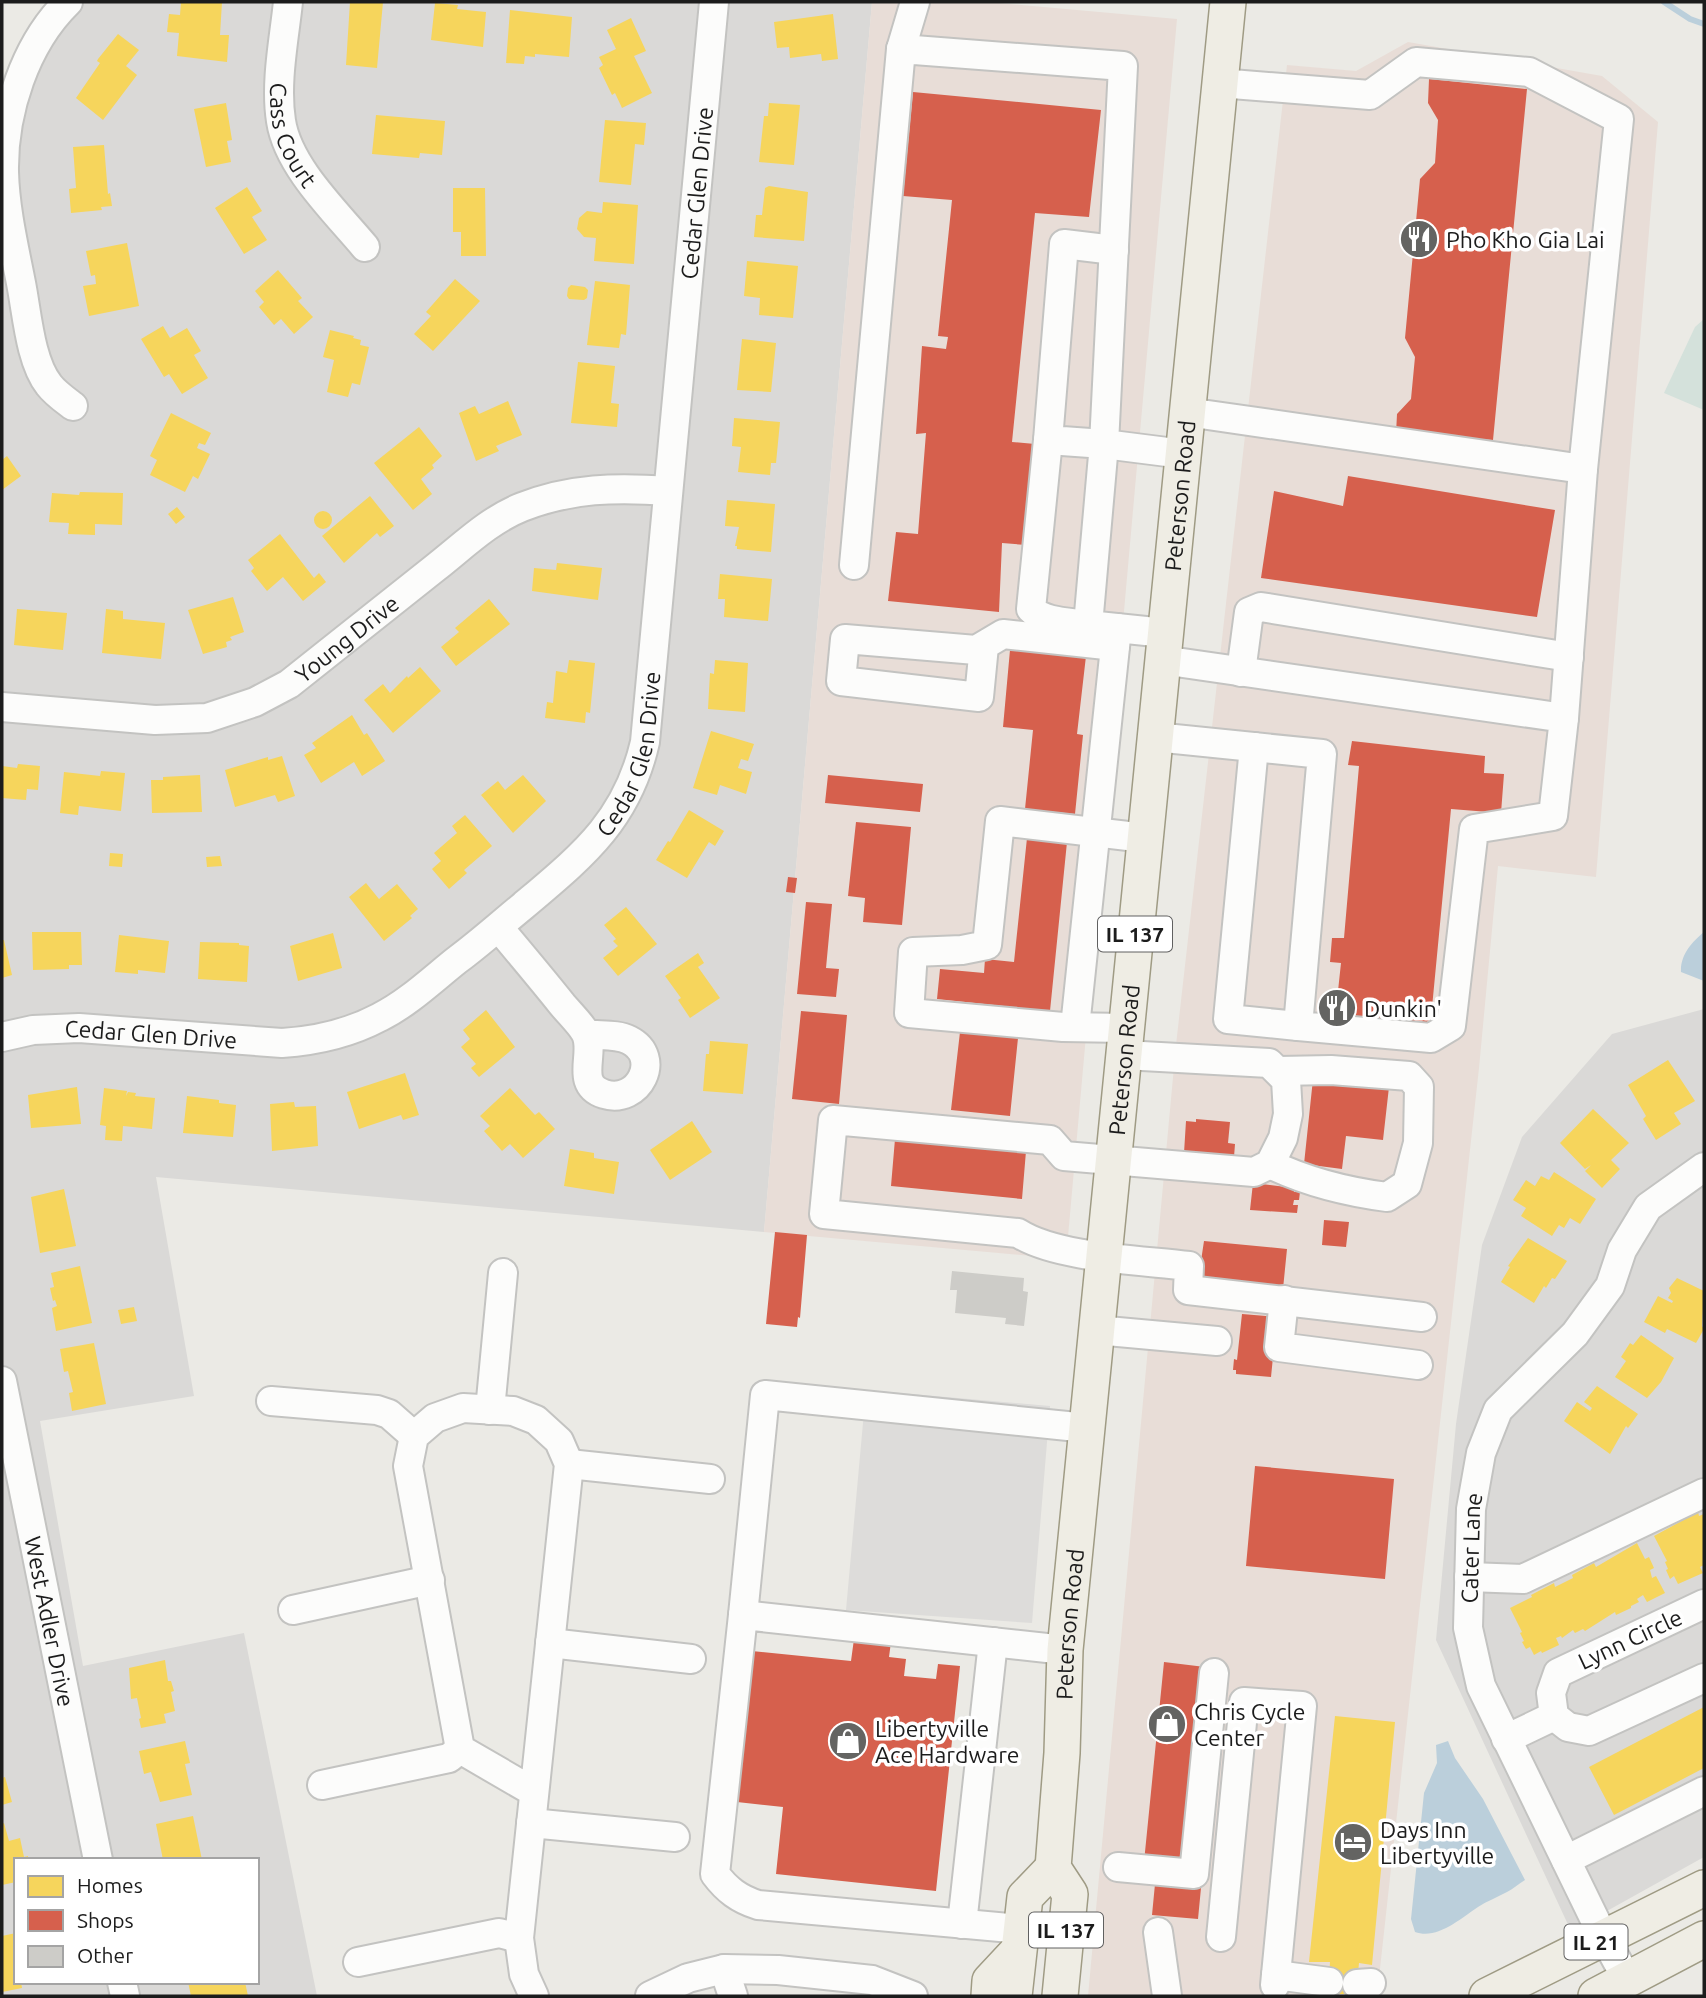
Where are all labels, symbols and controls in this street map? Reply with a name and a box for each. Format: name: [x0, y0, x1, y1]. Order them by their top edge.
street label: Cass Court: [266, 83, 322, 192]
street label: Cedar Glen Drive: [676, 106, 717, 280]
restaurant icon: Pho Kho Gia Lai: [1398, 218, 1440, 260]
place label: Pho Kho Gia Lai: [1446, 227, 1605, 252]
street label: Peterson Road: [1159, 419, 1199, 572]
street label: Young Drive: [290, 590, 403, 687]
street label: Cedar Glen Drive: [591, 670, 664, 841]
road number: IL 137: [1098, 916, 1172, 951]
street label: Peterson Road: [1103, 983, 1143, 1136]
restaurant icon: Dunkin': [1316, 987, 1358, 1029]
place label: Dunkin': [1364, 996, 1442, 1021]
street label: Cedar Glen Drive: [64, 1016, 238, 1052]
street label: Cater Lane: [1456, 1490, 1486, 1604]
street label: West Adler Drive: [21, 1534, 79, 1709]
street label: Peterson Road: [1051, 1548, 1087, 1700]
street label: Lynn Circle: [1574, 1604, 1686, 1674]
place label: Chris Cycle Center: [1194, 1699, 1305, 1750]
shop icon: Chris Cycle Center: [1146, 1703, 1188, 1745]
place label: Libertyville Ace Hardware: [875, 1716, 1020, 1767]
shop icon: Libertyville Ace Hardware: [827, 1720, 869, 1762]
place label: Days Inn Libertyville: [1380, 1817, 1494, 1868]
hotel icon: Days Inn Libertyville: [1332, 1821, 1374, 1863]
legend: [14, 1858, 259, 1984]
text: Homes: [77, 1873, 143, 1897]
text: Shops: [77, 1908, 134, 1932]
road number: IL 137: [1029, 1912, 1103, 1948]
road number: IL 21: [1564, 1924, 1628, 1960]
text: Other: [77, 1943, 133, 1967]

